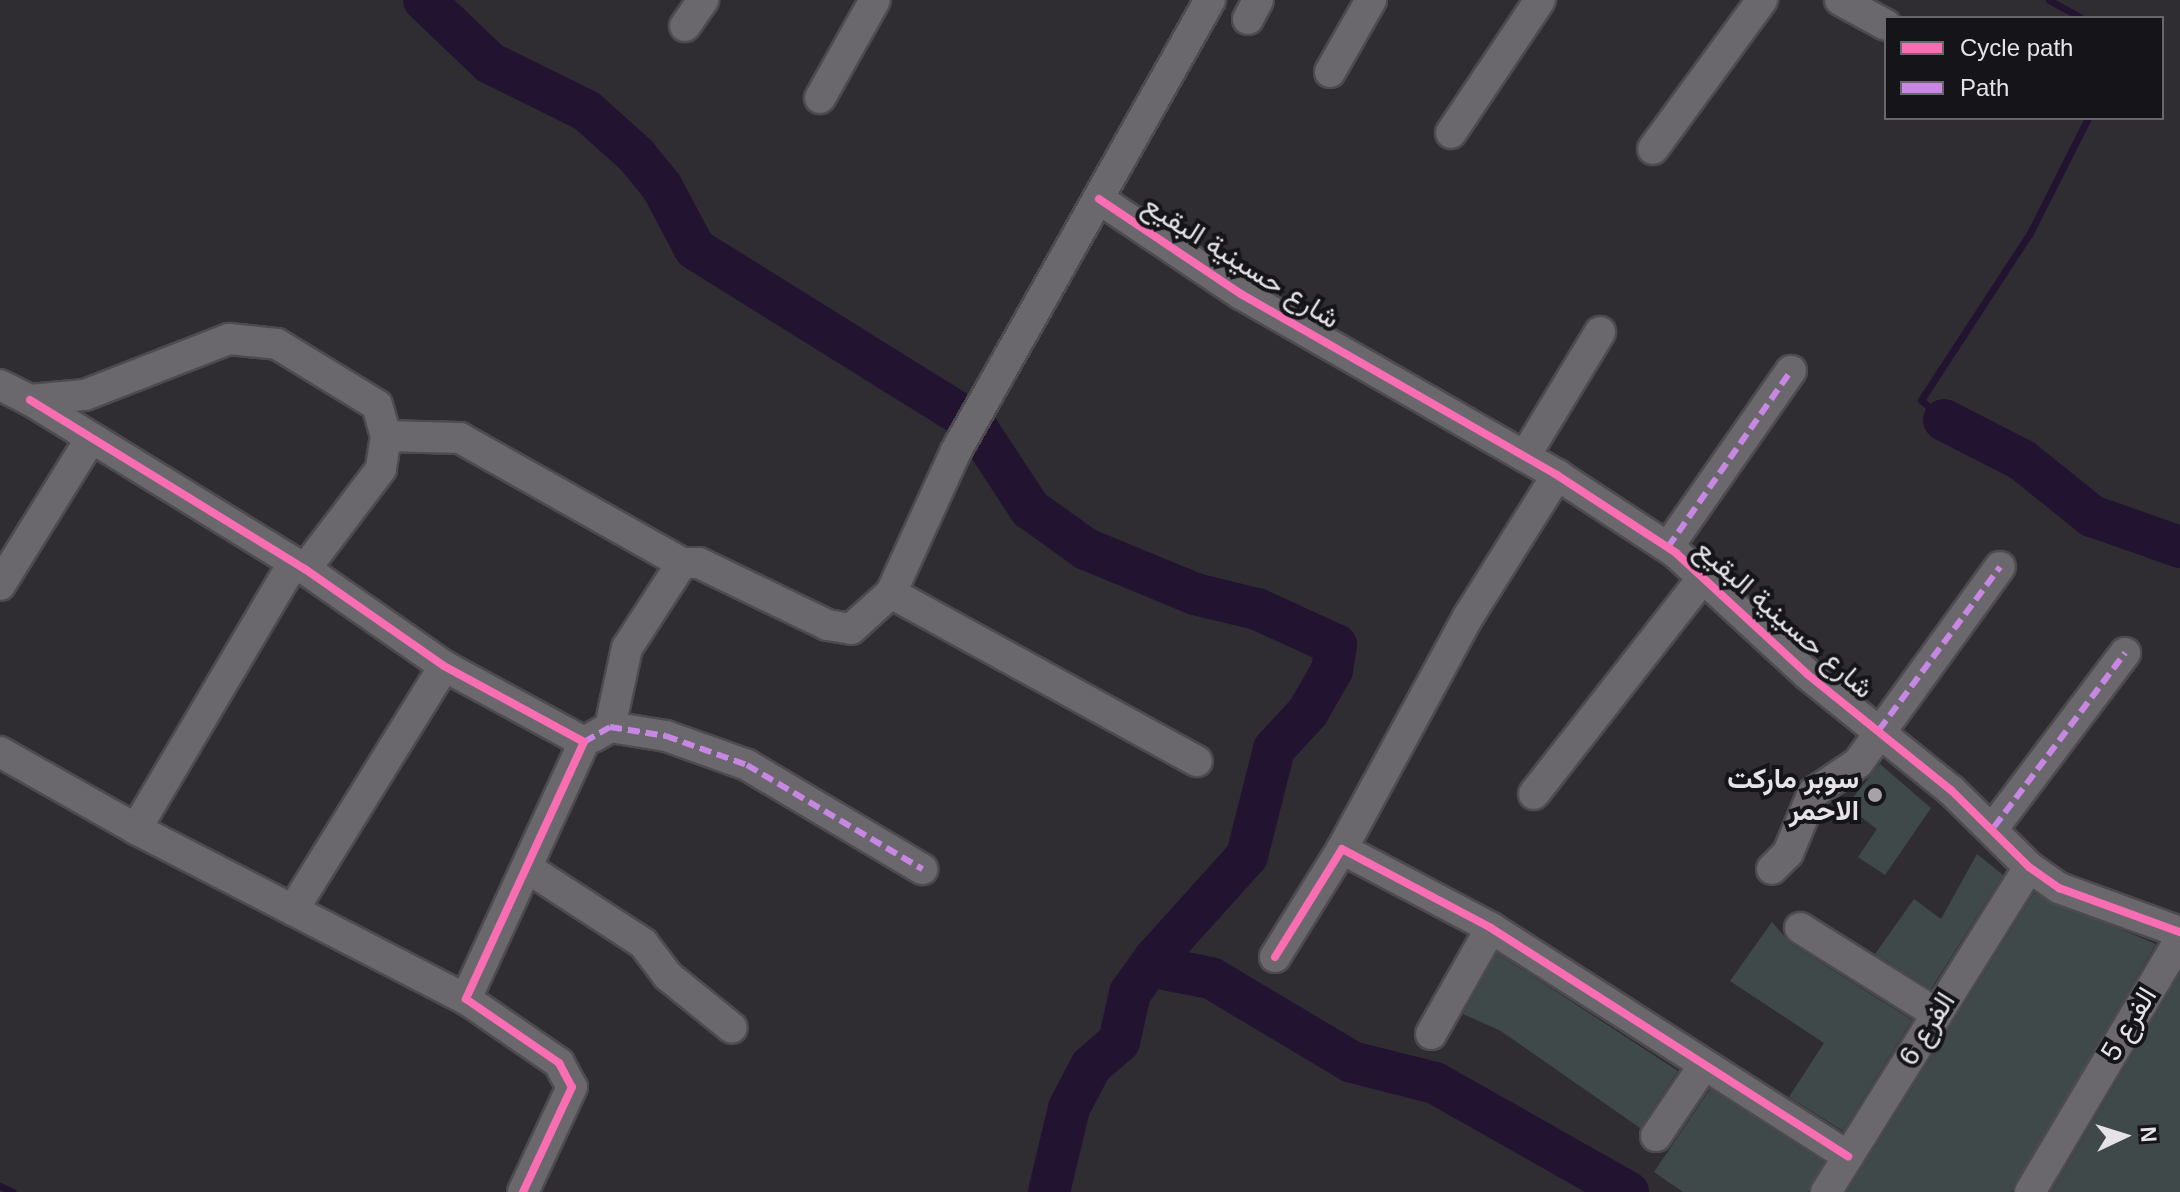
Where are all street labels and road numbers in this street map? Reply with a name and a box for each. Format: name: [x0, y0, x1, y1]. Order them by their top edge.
street label: شارع حسينية البقيع: [1137, 188, 1345, 336]
street label: شارع حسينية البقيع: [1688, 532, 1880, 706]
street label: الفرع 5: [2094, 981, 2164, 1067]
street label: الفرع 6: [1892, 986, 1962, 1072]

